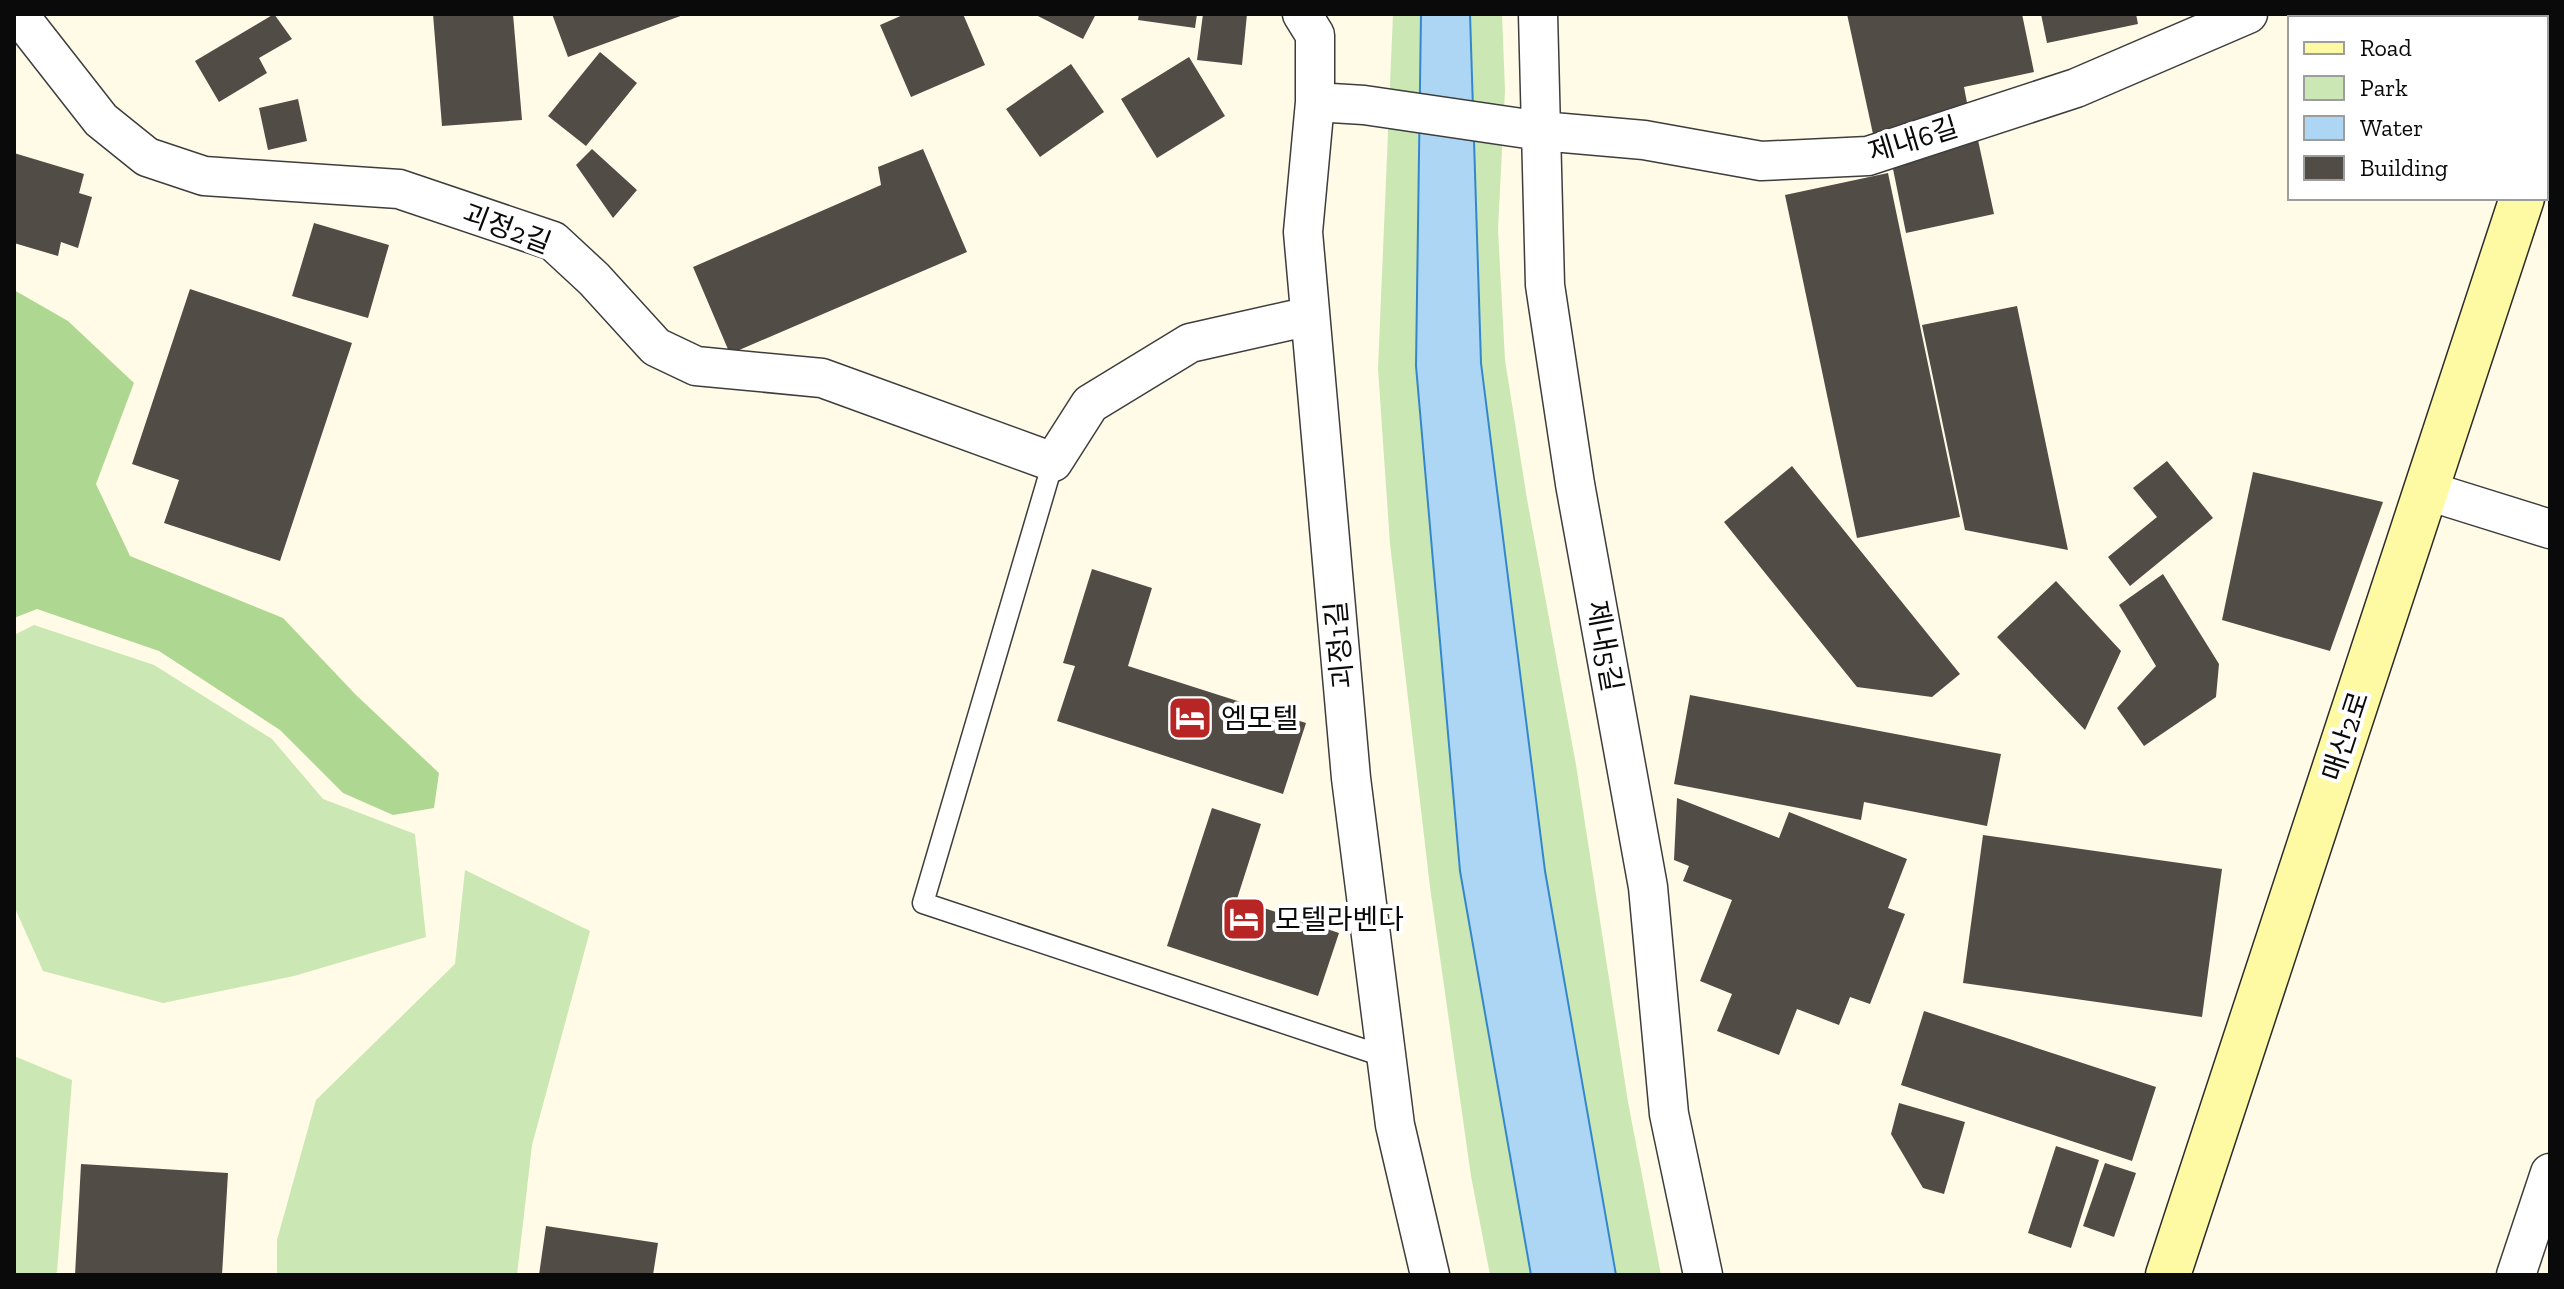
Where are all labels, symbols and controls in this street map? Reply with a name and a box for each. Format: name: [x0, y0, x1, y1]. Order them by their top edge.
legend: [2288, 16, 2548, 200]
text: Road: [2360, 33, 2412, 62]
text: Park: [2360, 73, 2408, 102]
street label: 제내6길: [1864, 110, 1962, 169]
text: Water: [2360, 113, 2423, 142]
text: Building: [2360, 153, 2448, 182]
street label: 괴정2길: [458, 197, 556, 260]
street label: 제내5길: [1580, 598, 1629, 694]
street label: 괴정1길: [1319, 600, 1360, 690]
street label: 매산2로: [2316, 687, 2375, 785]
hotel icon: 엠모텔: [1166, 694, 1214, 742]
place label: 엠모텔: [1221, 702, 1298, 735]
hotel icon: 모텔라벤다: [1220, 895, 1268, 943]
place label: 모텔라벤다: [1275, 903, 1404, 936]

